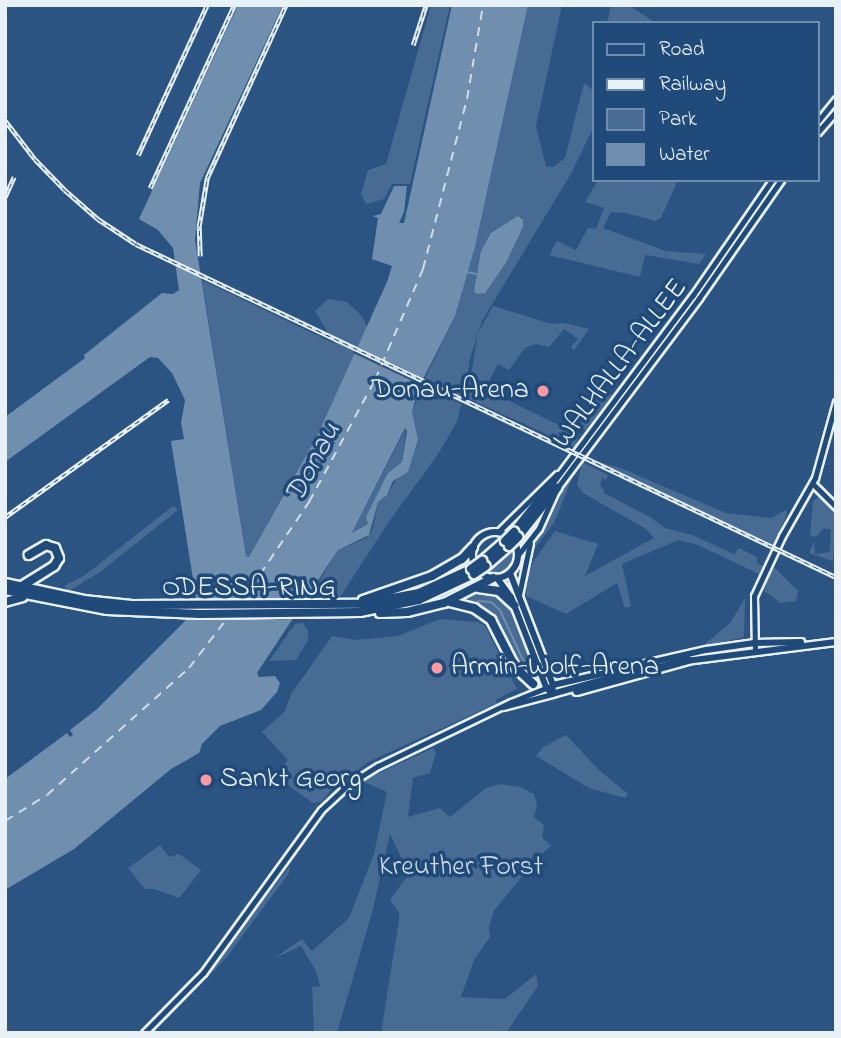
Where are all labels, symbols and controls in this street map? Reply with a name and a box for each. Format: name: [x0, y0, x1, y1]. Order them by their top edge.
legend: [592, 21, 820, 182]
text: Road: [659, 35, 705, 65]
text: Railway: [659, 70, 726, 100]
text: Park: [659, 105, 697, 135]
text: Water: [659, 140, 710, 170]
street label: WALHALLA-ALLEE: [546, 273, 696, 455]
place label: Donau-Arena: [371, 374, 529, 408]
marker: Donau-Arena: [535, 383, 551, 399]
water label: Donau: [278, 417, 350, 509]
street label: ODESSA-RING: [162, 572, 336, 606]
place label: Armin-Wolf-Arena: [451, 651, 659, 685]
marker: Armin-Wolf-Arena: [429, 660, 445, 676]
place label: Sankt Georg: [220, 763, 362, 797]
marker: Sankt Georg: [198, 772, 214, 788]
park label: Kreuther Forst: [379, 851, 543, 885]

